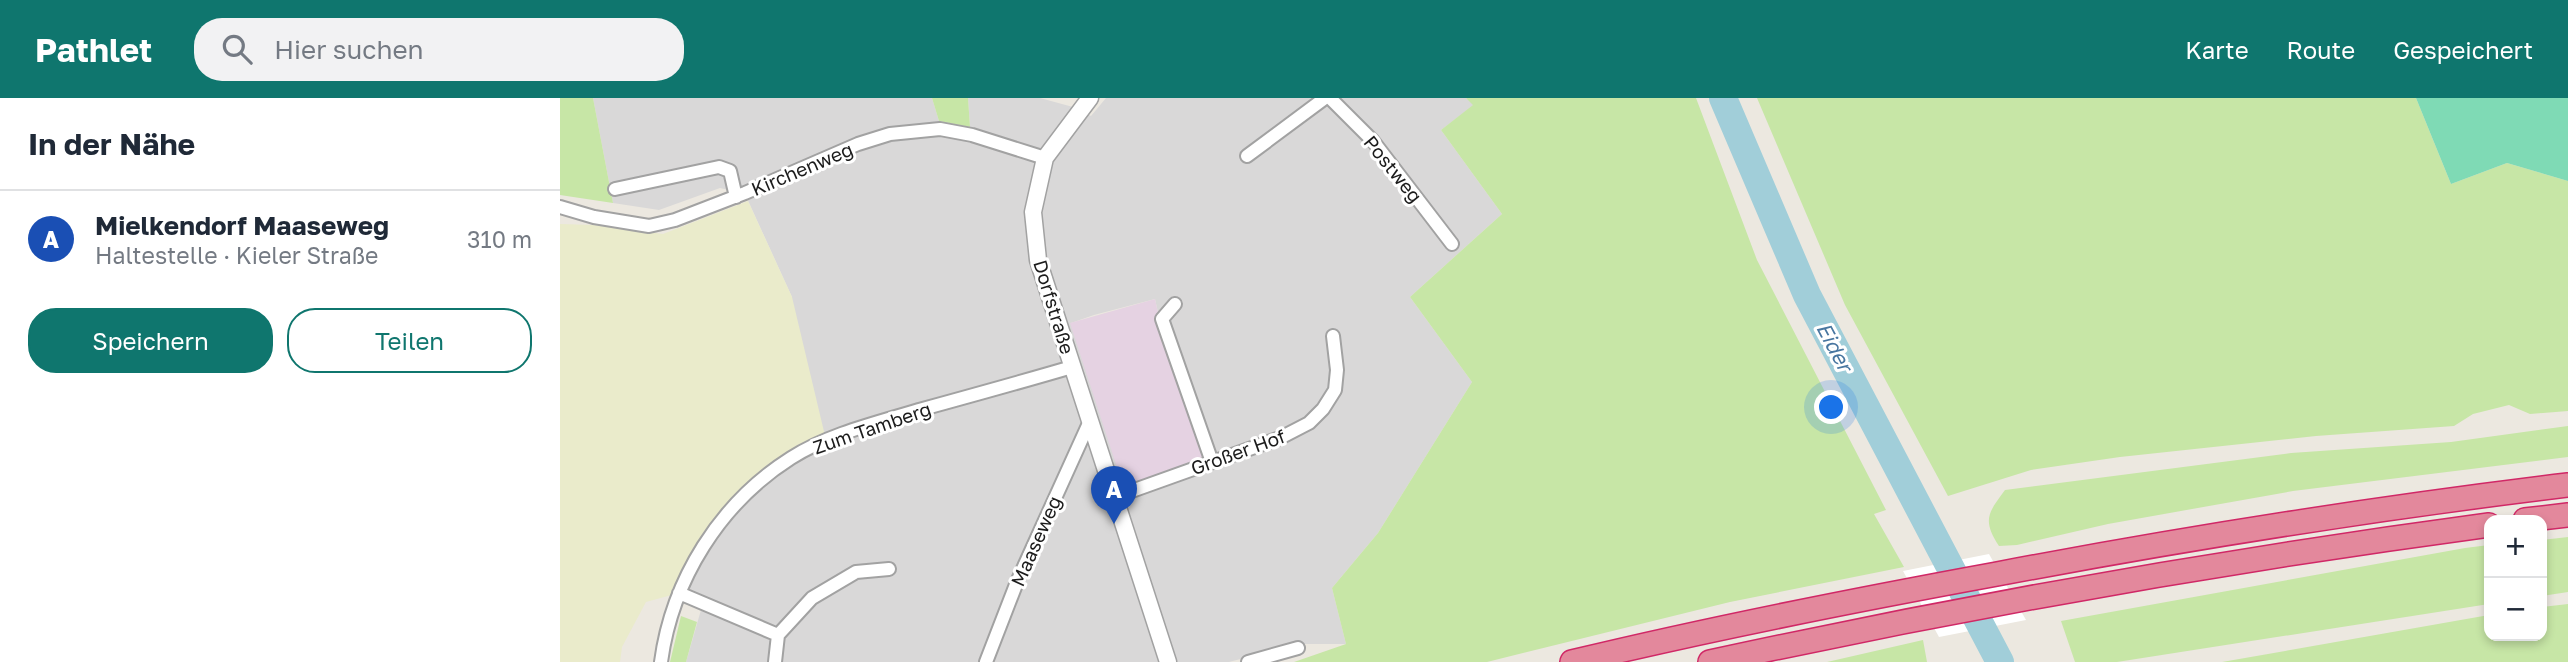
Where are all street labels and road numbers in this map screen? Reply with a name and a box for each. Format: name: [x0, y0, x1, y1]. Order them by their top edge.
street label: Postweg: [1359, 131, 1427, 207]
street label: Kirchenweg: [748, 137, 856, 200]
street label: Dorfstraße: [1029, 257, 1080, 357]
street label: Zum Tamberg: [810, 397, 934, 458]
street label: Großer Hof: [1187, 424, 1288, 479]
street label: Maaseweg: [1005, 492, 1066, 590]

